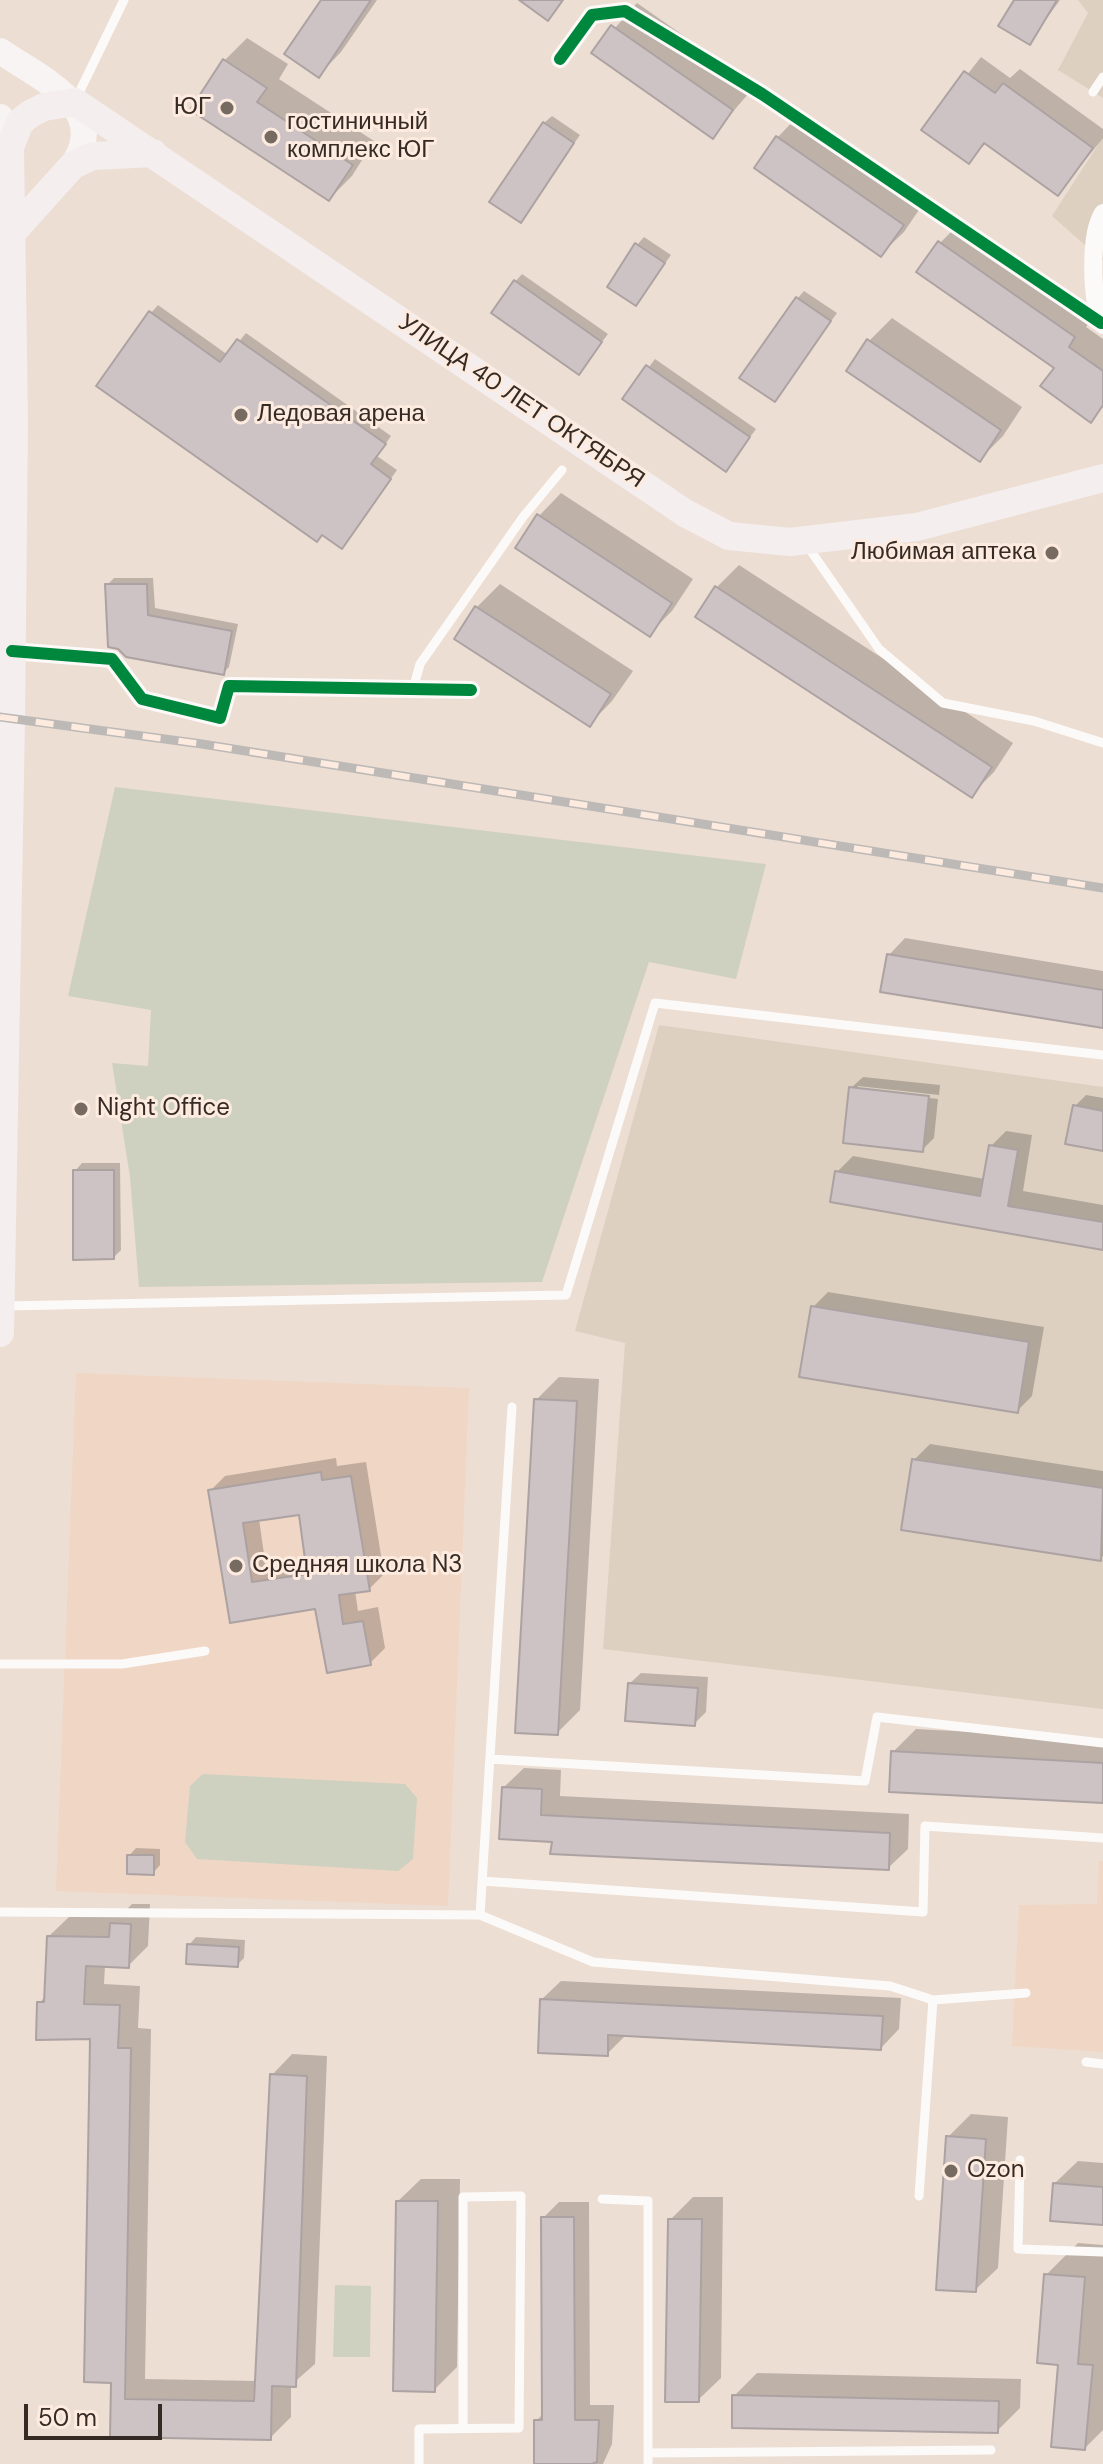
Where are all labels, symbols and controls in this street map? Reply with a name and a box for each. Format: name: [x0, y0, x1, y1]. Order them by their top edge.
place label: ЮГ: [174, 94, 211, 122]
marker: ЮГ: [218, 99, 236, 117]
place label: гостиничный комплекс ЮГ: [287, 109, 434, 165]
marker: гостиничный комплекс ЮГ: [262, 128, 280, 146]
street label: УЛИЦА 40 ЛЕТ ОКТЯБРЯ: [393, 309, 649, 495]
place label: Ледовая арена: [257, 401, 425, 429]
marker: Ледовая арена: [232, 406, 250, 424]
place label: Любимая аптека: [851, 539, 1036, 567]
marker: Любимая аптека: [1043, 544, 1061, 562]
place label: Night Office: [97, 1095, 230, 1123]
marker: Night Office: [72, 1100, 90, 1118]
place label: Средняя школа N3: [252, 1552, 462, 1580]
marker: Средняя школа N3: [227, 1557, 245, 1575]
place label: Ozon: [967, 2157, 1025, 2185]
marker: Ozon: [942, 2162, 960, 2180]
scale bar: [28, 2388, 166, 2438]
text: 50 m: [38, 2402, 97, 2433]

